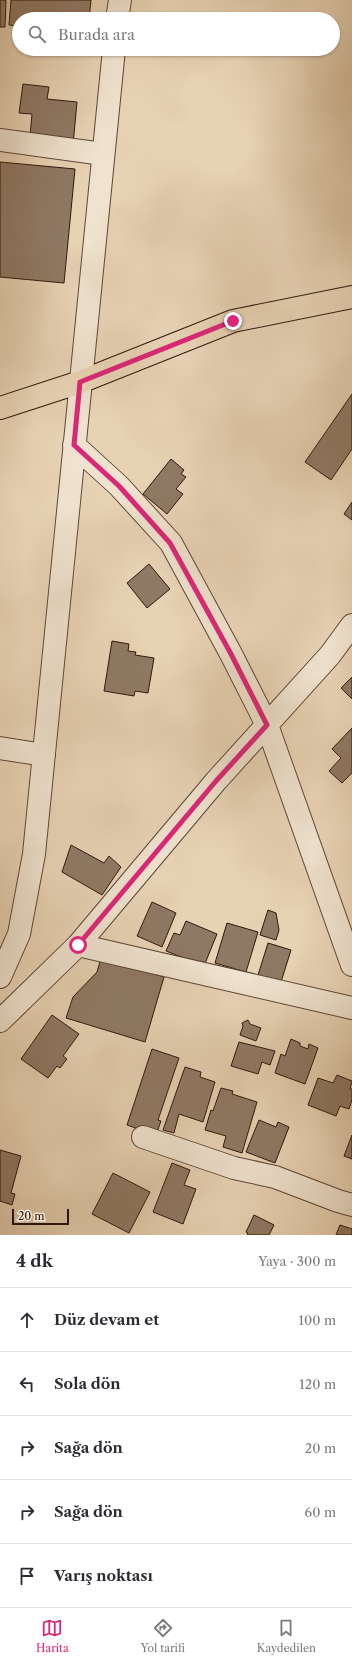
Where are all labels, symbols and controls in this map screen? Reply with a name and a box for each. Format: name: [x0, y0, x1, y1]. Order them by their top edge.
search box: [12, 12, 340, 56]
icon: search: [26, 23, 48, 45]
text: Burada ara: [58, 25, 135, 44]
route end: [224, 312, 242, 330]
route start: [69, 936, 87, 954]
scale bar: [12, 1207, 69, 1226]
text: 20 m: [18, 1209, 44, 1223]
text: 4 dk: [16, 1251, 53, 1271]
text: Yaya · 300 m: [258, 1253, 336, 1269]
icon: ahead: [16, 1309, 38, 1331]
text: Düz devam et: [54, 1310, 159, 1329]
text: 100 m: [298, 1312, 336, 1328]
icon: left: [16, 1373, 38, 1395]
text: Sola dön: [54, 1374, 121, 1393]
text: 120 m: [299, 1376, 336, 1392]
icon: right: [16, 1437, 38, 1459]
text: Sağa dön: [54, 1438, 123, 1457]
text: 20 m: [305, 1440, 336, 1456]
icon: right: [16, 1501, 38, 1523]
text: Sağa dön: [54, 1502, 123, 1521]
text: 60 m: [305, 1504, 336, 1520]
icon: arrive: [16, 1565, 38, 1587]
text: Varış noktası: [54, 1566, 153, 1585]
tab: Harita: [36, 1617, 69, 1655]
tab: Yol tarifi: [141, 1617, 185, 1655]
tab: Kaydedilen: [257, 1617, 316, 1655]

